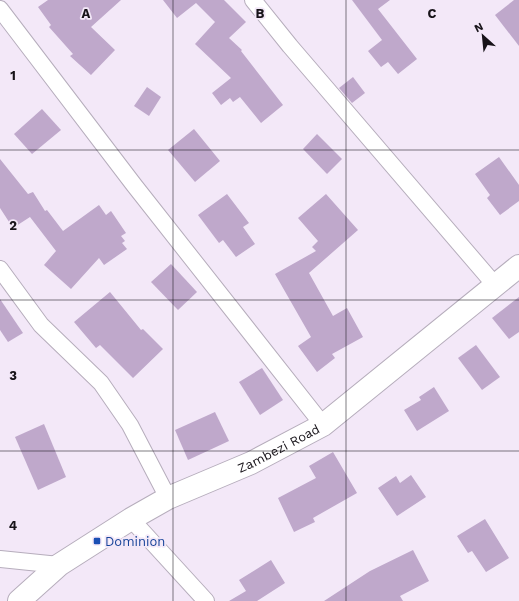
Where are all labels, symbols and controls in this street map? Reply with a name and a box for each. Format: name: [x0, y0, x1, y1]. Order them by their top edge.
text: A: [82, 6, 91, 21]
text: B: [256, 6, 265, 21]
text: C: [428, 6, 437, 21]
north arrow: [463, 16, 503, 56]
text: N: [472, 20, 485, 35]
text: 1: [10, 68, 16, 83]
text: 2: [9, 218, 17, 233]
text: 3: [9, 368, 17, 383]
street label: Zambezi Road: [235, 421, 322, 476]
text: 4: [9, 518, 18, 533]
place label: Dominion: [105, 534, 165, 549]
marker: Dominion: [92, 536, 102, 546]

